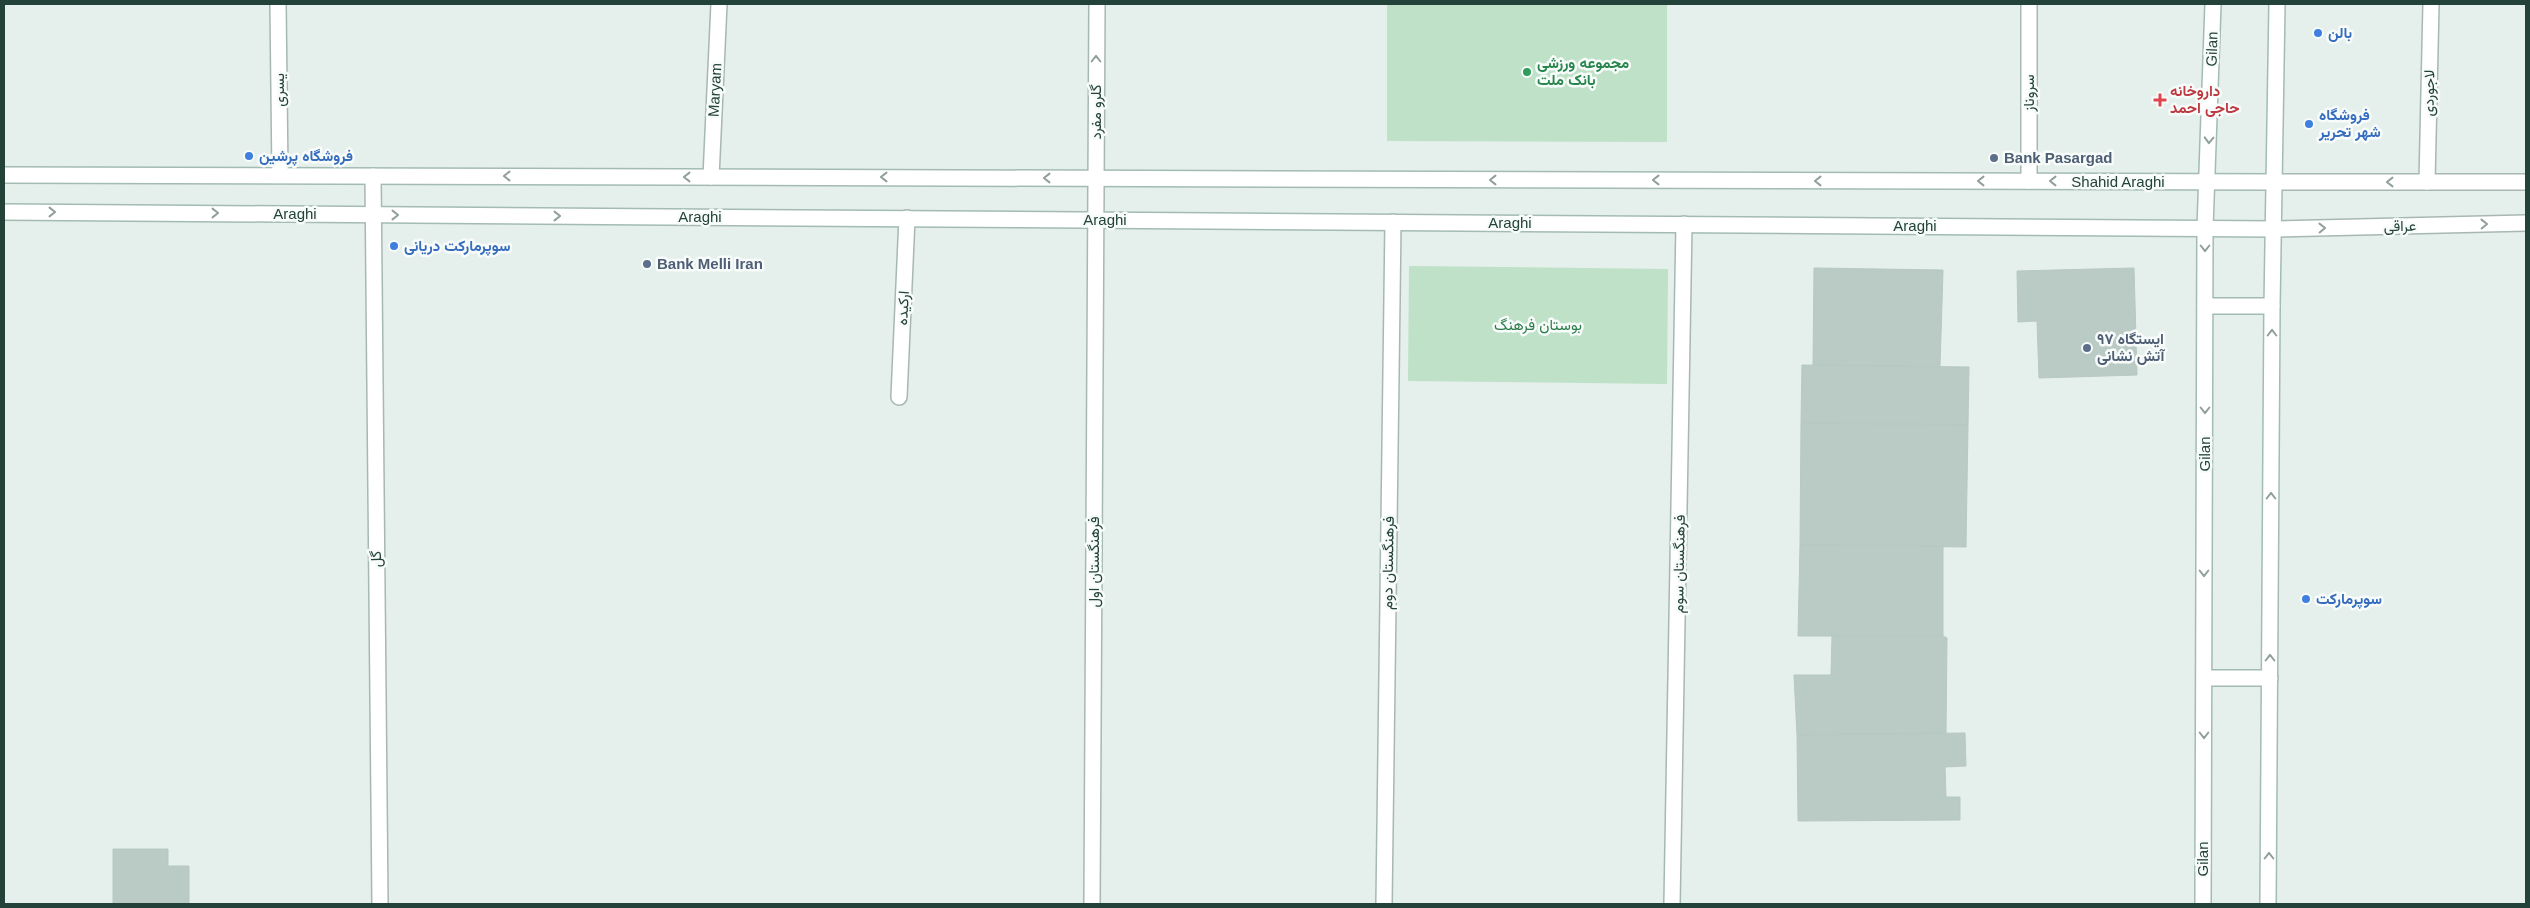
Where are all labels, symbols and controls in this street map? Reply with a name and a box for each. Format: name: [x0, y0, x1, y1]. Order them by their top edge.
place label: بالن: [2328, 24, 2352, 42]
marker: بالن: [2312, 27, 2324, 39]
street label: Gilan: [2202, 31, 2221, 67]
place label: مجموعه ورزشی بانک ملت: [1537, 54, 1629, 89]
one-way arrow: [1091, 55, 1101, 63]
street label: Maryam: [705, 62, 724, 117]
marker: مجموعه ورزشی بانک ملت: [1521, 66, 1533, 78]
street label: لاجوردی: [2420, 69, 2439, 117]
street label: یسری: [270, 73, 289, 107]
street label: سروناز: [2020, 74, 2038, 113]
place label: داروخانه حاجی احمد: [2170, 82, 2239, 117]
street label: گلرو مفرد: [1087, 84, 1105, 140]
marker: داروخانه حاجی احمد: [2154, 94, 2166, 106]
place label: فروشگاه شهر تحریر: [2318, 106, 2381, 141]
marker: فروشگاه شهر تحریر: [2303, 118, 2315, 130]
one-way arrow: [2203, 136, 2214, 144]
place label: فروشگاه پرشین: [259, 147, 353, 166]
place label: Bank Pasargad: [2004, 149, 2112, 166]
marker: فروشگاه پرشین: [243, 150, 255, 162]
marker: Bank Pasargad: [1988, 152, 2000, 164]
one-way arrow: [503, 171, 510, 181]
one-way arrow: [683, 172, 690, 182]
one-way arrow: [880, 172, 888, 183]
one-way arrow: [1043, 173, 1050, 183]
street label: Shahid Araghi: [2071, 173, 2165, 190]
one-way arrow: [1489, 175, 1496, 185]
one-way arrow: [1651, 175, 1659, 185]
one-way arrow: [1814, 176, 1822, 186]
one-way arrow: [1976, 176, 1984, 186]
one-way arrow: [2049, 176, 2057, 187]
one-way arrow: [2386, 177, 2394, 187]
street label: Araghi: [273, 205, 317, 222]
one-way arrow: [49, 207, 57, 217]
one-way arrow: [212, 208, 219, 218]
street label: Araghi: [678, 208, 722, 225]
one-way arrow: [392, 210, 399, 220]
one-way arrow: [554, 211, 562, 221]
street label: Araghi: [1083, 211, 1127, 228]
street label: Araghi: [1488, 214, 1532, 231]
street label: Araghi: [1893, 217, 1937, 234]
street label: عراقی: [2384, 217, 2417, 236]
one-way arrow: [2481, 219, 2489, 229]
one-way arrow: [2318, 223, 2326, 233]
place label: سوپرمارکت دریانی: [404, 237, 510, 256]
marker: سوپرمارکت دریانی: [388, 240, 400, 252]
one-way arrow: [2200, 244, 2210, 252]
place label: Bank Melli Iran: [657, 255, 763, 272]
marker: Bank Melli Iran: [641, 258, 653, 270]
street label: ارکیده: [893, 290, 913, 326]
park label: بوستان فرهنگ: [1494, 316, 1582, 334]
one-way arrow: [2267, 329, 2277, 336]
place label: ایستگاه ۹۷ آتش نشانی: [2097, 330, 2166, 365]
marker: ایستگاه ۹۷ آتش نشانی: [2081, 342, 2093, 354]
one-way arrow: [2200, 407, 2210, 415]
street label: Gilan: [2196, 436, 2213, 472]
one-way arrow: [2266, 491, 2276, 499]
street label: فرهنگستان سوم: [1669, 514, 1690, 614]
street label: فرهنگستان اول: [1085, 516, 1103, 608]
street label: فرهنگستان دوم: [1378, 516, 1399, 610]
street label: گل: [367, 550, 385, 568]
one-way arrow: [2199, 570, 2209, 577]
place label: سوپرمارکت: [2316, 590, 2382, 609]
marker: سوپرمارکت: [2300, 593, 2312, 605]
one-way arrow: [2265, 654, 2275, 662]
one-way arrow: [2199, 732, 2209, 740]
street label: Gilan: [2194, 841, 2211, 877]
one-way arrow: [2264, 851, 2274, 859]

